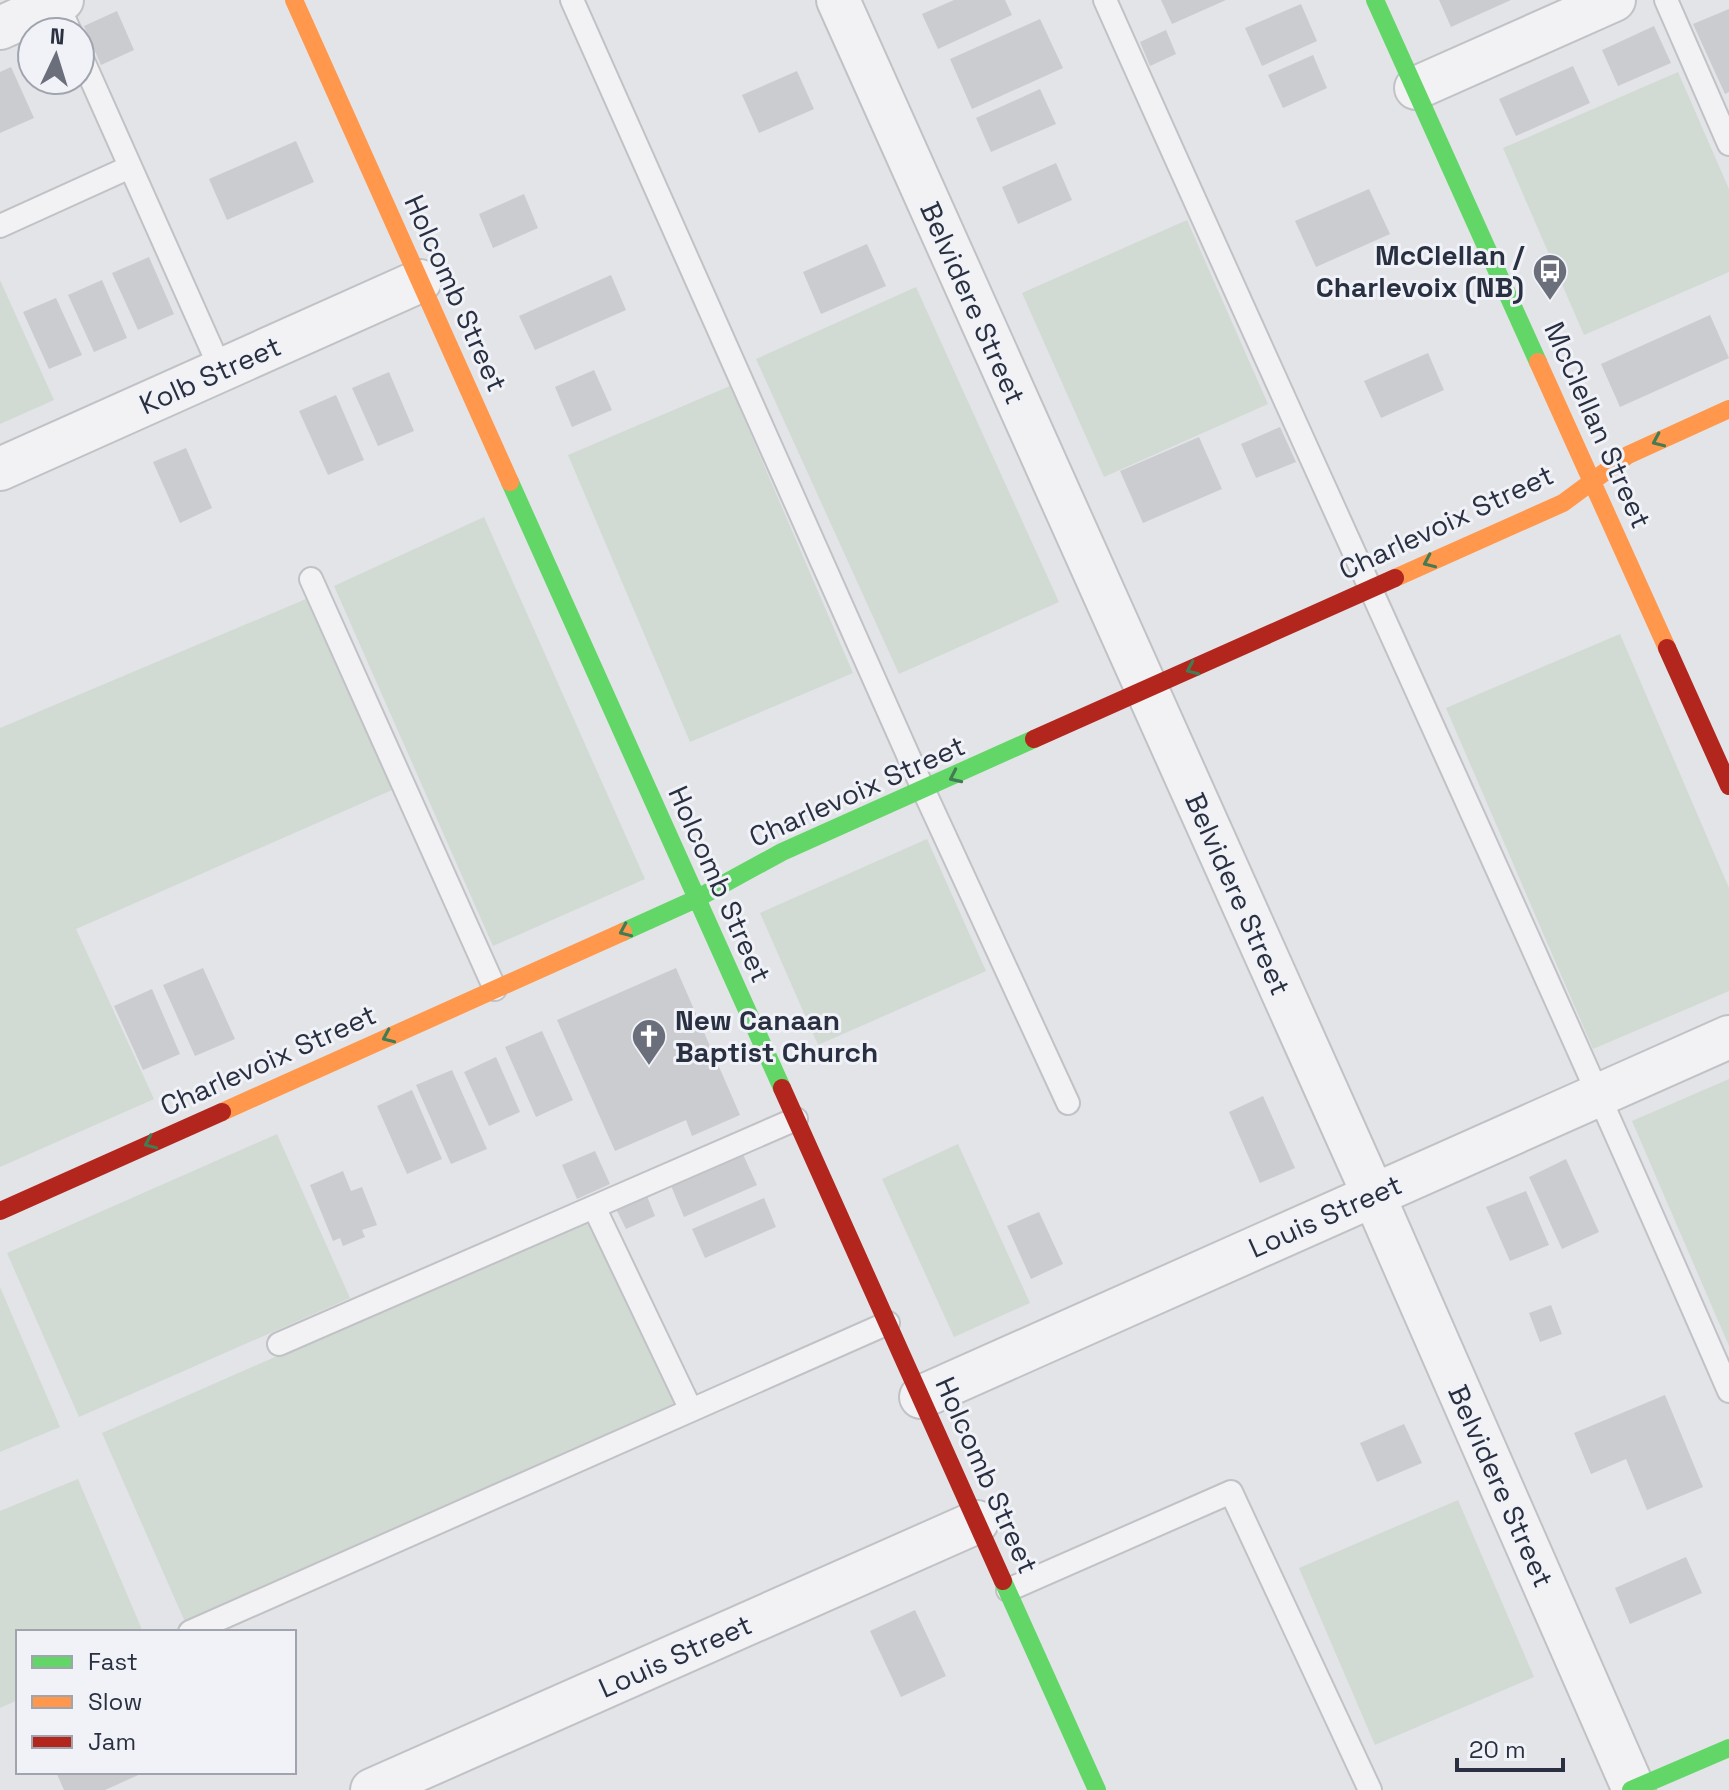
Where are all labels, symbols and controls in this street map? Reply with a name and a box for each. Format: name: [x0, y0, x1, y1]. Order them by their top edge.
north arrow: [16, 16, 96, 96]
text: N: [49, 22, 66, 51]
street label: Holcomb Street: [397, 189, 515, 397]
street label: Belvidere Street: [912, 196, 1034, 410]
place label: McClellan / Charlevoix (NB): [1316, 237, 1525, 305]
bus stop icon: McClellan / Charlevoix (NB): [1531, 252, 1569, 302]
street label: McClellan Street: [1536, 316, 1660, 534]
street label: Kolb Street: [133, 328, 287, 422]
one-way arrow: [1652, 432, 1666, 448]
street label: Charlevoix Street: [1333, 457, 1559, 587]
one-way arrow: [1423, 552, 1437, 568]
one-way arrow: [1186, 659, 1200, 675]
street label: Charlevoix Street: [743, 727, 971, 855]
one-way arrow: [949, 767, 964, 783]
street label: Holcomb Street: [661, 780, 779, 988]
street label: Belvidere Street: [1177, 787, 1299, 1001]
one-way arrow: [619, 921, 633, 937]
street label: Charlevoix Street: [154, 996, 382, 1124]
place label: New Canaan Baptist Church: [675, 1002, 878, 1070]
church icon: New Canaan Baptist Church: [630, 1017, 668, 1067]
one-way arrow: [381, 1027, 396, 1043]
one-way arrow: [144, 1133, 159, 1149]
street label: Louis Street: [1243, 1166, 1407, 1266]
street label: Holcomb Street: [928, 1371, 1046, 1579]
street label: Belvidere Street: [1440, 1379, 1562, 1593]
street label: Louis Street: [593, 1606, 757, 1706]
legend: [16, 1630, 296, 1774]
text: Fast: [88, 1646, 138, 1677]
text: Slow: [88, 1686, 142, 1717]
scale bar: [1457, 1722, 1563, 1772]
text: Jam: [88, 1726, 136, 1757]
text: 20 m: [1469, 1734, 1526, 1765]

